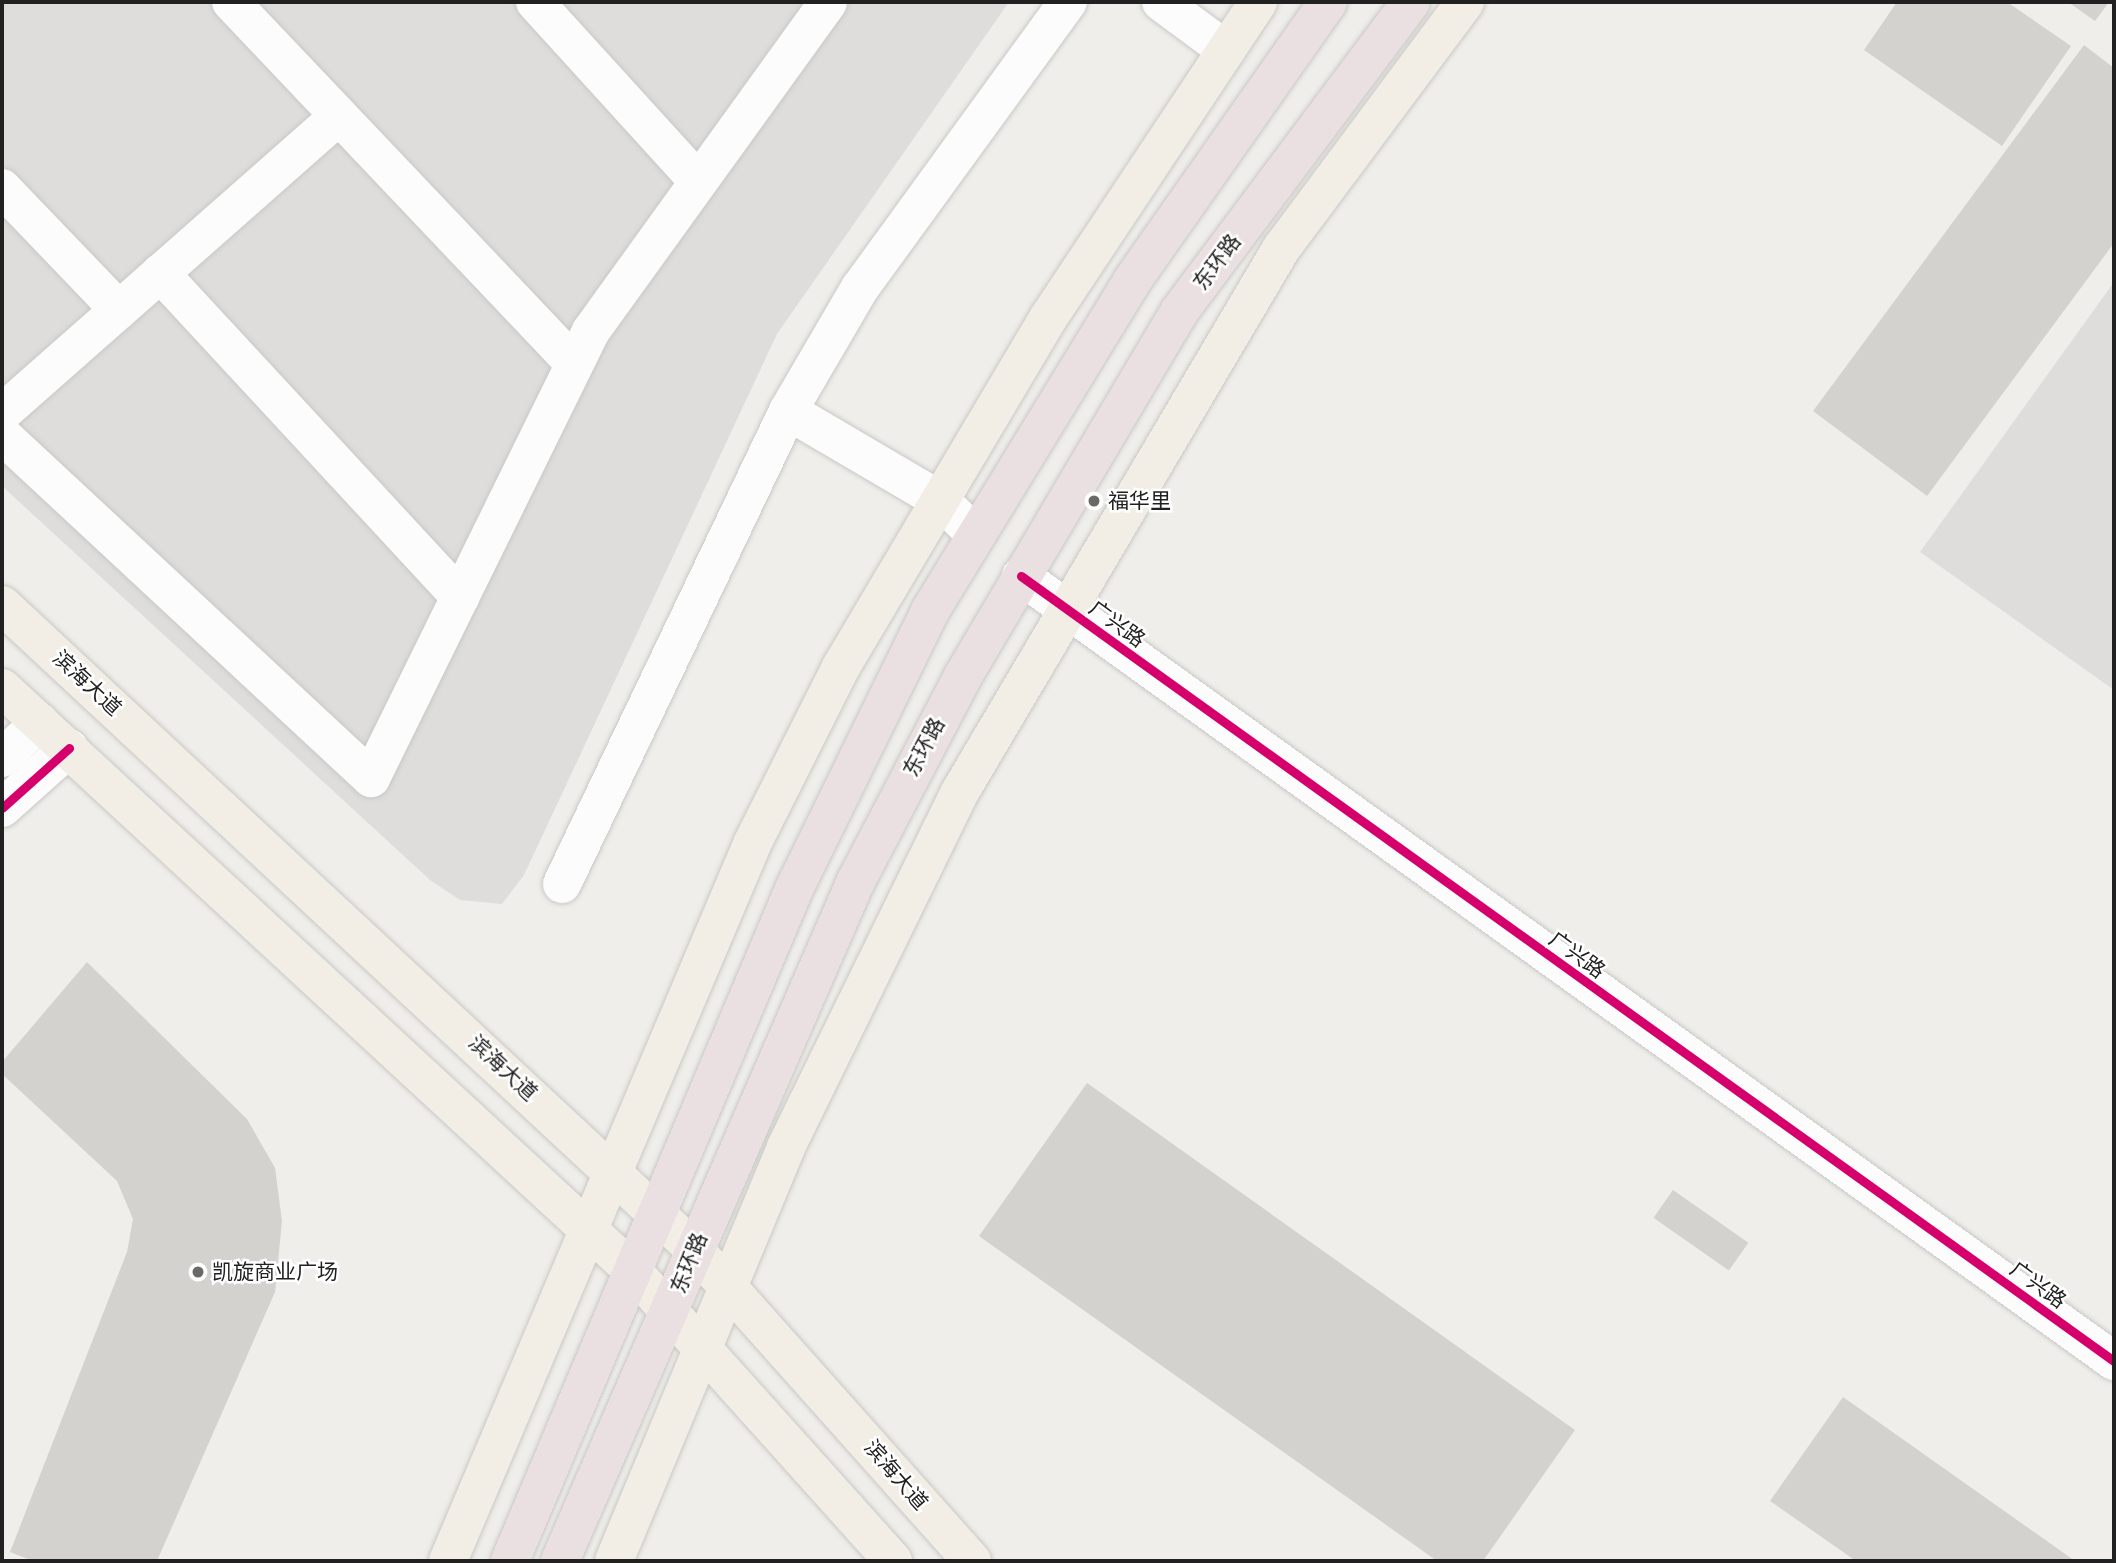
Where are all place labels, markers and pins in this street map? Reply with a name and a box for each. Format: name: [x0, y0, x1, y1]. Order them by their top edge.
place label: 福华里: [1108, 488, 1171, 514]
marker: 福华里: [1086, 493, 1102, 509]
place label: 凯旋商业广场: [212, 1259, 338, 1285]
marker: 凯旋商业广场: [190, 1264, 206, 1280]

